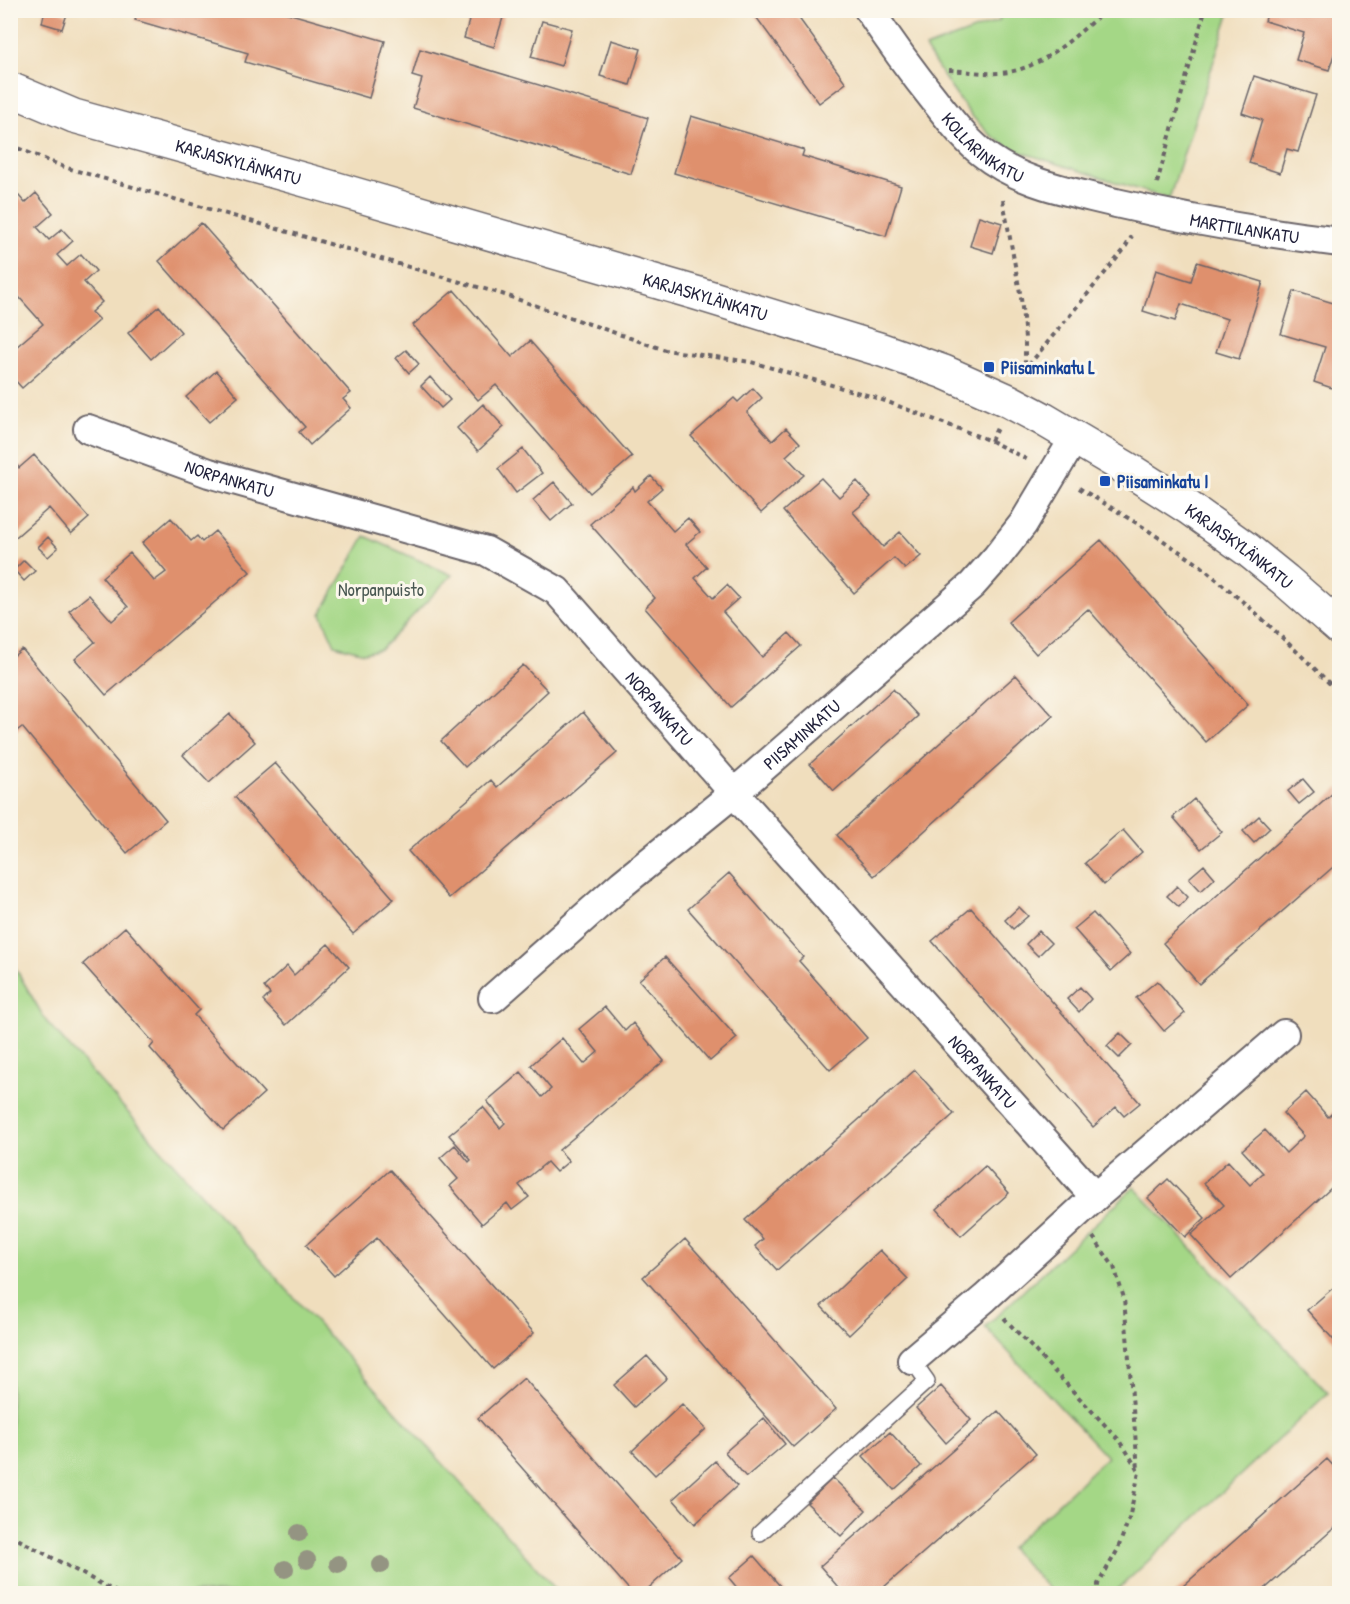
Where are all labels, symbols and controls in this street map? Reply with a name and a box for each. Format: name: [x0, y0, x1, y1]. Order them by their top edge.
street label: KOLLARINKATU: [936, 107, 1028, 188]
street label: KARJASKYLÄNKATU: [173, 132, 304, 191]
street label: MARTTILANKATU: [1188, 206, 1301, 249]
street label: KARJASKYLÄNKATU: [640, 266, 771, 327]
place label: Piisaminkatu L: [1001, 355, 1095, 380]
marker: Piisaminkatu L: [982, 360, 996, 374]
street label: NORPANKATU: [182, 453, 277, 503]
place label: Piisaminkatu I: [1117, 469, 1208, 494]
marker: Piisaminkatu I: [1098, 474, 1112, 488]
street label: KARJASKYLÄNKATU: [1180, 497, 1299, 594]
park label: Norpanpuisto: [338, 577, 424, 602]
street label: NORPANKATU: [620, 666, 699, 751]
street label: PIISAMINKATU: [757, 693, 846, 775]
street label: NORPANKATU: [943, 1029, 1023, 1114]

